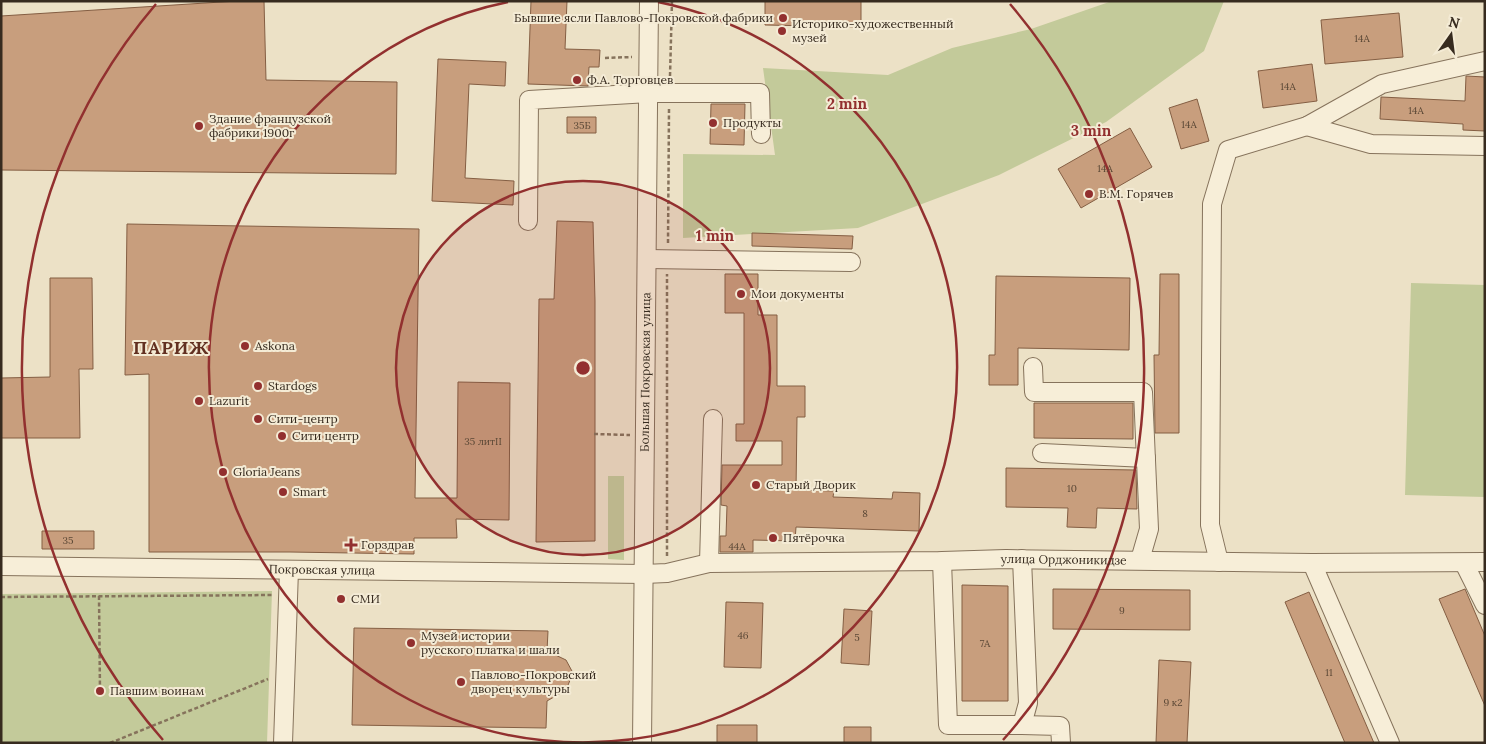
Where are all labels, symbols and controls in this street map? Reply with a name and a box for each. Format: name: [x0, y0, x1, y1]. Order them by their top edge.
place label: Бывшие ясли Павлово-Покровской фабрики: [514, 10, 773, 25]
north arrow: [1426, 10, 1476, 60]
marker: Бывшие ясли Павлово-Покровской фабрики: [777, 12, 789, 24]
text: N: [1447, 12, 1462, 32]
place label: Историко-художественный музей: [792, 16, 954, 45]
marker: Историко-художественный музей: [776, 25, 788, 37]
house number: 14А: [1354, 32, 1370, 45]
place label: Ф.А. Торговцев: [587, 72, 673, 87]
marker: Ф.А. Торговцев: [571, 74, 583, 86]
house number: 14А: [1280, 80, 1296, 93]
text: 2 min: [827, 94, 868, 113]
house number: 14А: [1408, 104, 1424, 117]
place label: Здание французской фабрики 1900г: [209, 111, 331, 140]
place label: Продукты: [723, 115, 781, 130]
marker: Продукты: [707, 117, 719, 129]
house number: 14А: [1181, 118, 1197, 131]
house number: 35Б: [573, 119, 591, 132]
marker: Здание французской фабрики 1900г: [193, 120, 205, 132]
text: 3 min: [1071, 121, 1112, 140]
house number: 14А: [1097, 162, 1113, 175]
place label: В.М. Горячев: [1099, 186, 1173, 201]
marker: В.М. Горячев: [1083, 188, 1095, 200]
text: 1 min: [696, 226, 735, 245]
place label: Мои документы: [751, 286, 844, 301]
marker: Мои документы: [735, 288, 747, 300]
street label: Большая Покровская улица: [637, 292, 653, 452]
district label: ПАРИЖ: [133, 336, 209, 359]
place label: Askona: [254, 338, 295, 353]
marker: Askona: [239, 340, 251, 352]
centre of rings: [574, 359, 592, 377]
place label: Stardogs: [268, 378, 318, 393]
marker: Stardogs: [252, 380, 264, 392]
place label: Lazurit: [209, 393, 249, 408]
marker: Lazurit: [193, 395, 205, 407]
place label: Сити-центр: [268, 411, 338, 426]
marker: Сити-центр: [252, 413, 264, 425]
place label: Сити центр: [292, 428, 359, 443]
marker: Сити центр: [276, 430, 288, 442]
house number: 35 литII: [464, 435, 502, 448]
place label: Gloria Jeans: [233, 464, 301, 479]
marker: Gloria Jeans: [217, 466, 229, 478]
place label: Старый Дворик: [766, 477, 857, 492]
marker: Старый Дворик: [750, 479, 762, 491]
house number: 10: [1067, 482, 1077, 495]
place label: Smart: [293, 484, 327, 499]
marker: Smart: [277, 486, 289, 498]
house number: 8: [862, 507, 868, 520]
place label: Пятёрочка: [783, 530, 845, 545]
marker: Пятёрочка: [767, 532, 779, 544]
house number: 35: [62, 534, 74, 547]
place label: Горздрав: [361, 537, 414, 552]
marker: Горздрав: [345, 539, 357, 551]
house number: 44А: [728, 540, 746, 553]
street label: улица Орджоникидзе: [1000, 551, 1127, 568]
street label: Покровская улица: [269, 561, 375, 578]
place label: СМИ: [351, 591, 380, 606]
marker: СМИ: [335, 593, 347, 605]
house number: 9: [1119, 604, 1125, 617]
place label: Музей истории русского платка и шали: [421, 628, 560, 657]
house number: 46: [737, 629, 749, 642]
house number: 5: [854, 631, 860, 644]
marker: Музей истории русского платка и шали: [405, 637, 417, 649]
house number: 7А: [980, 637, 991, 650]
house number: 11: [1325, 666, 1333, 679]
place label: Павлово-Покровский дворец культуры: [471, 667, 596, 696]
marker: Павлово-Покровский дворец культуры: [455, 676, 467, 688]
place label: Павшим воинам: [110, 683, 204, 698]
marker: Павшим воинам: [94, 685, 106, 697]
house number: 9 к2: [1163, 696, 1183, 709]

